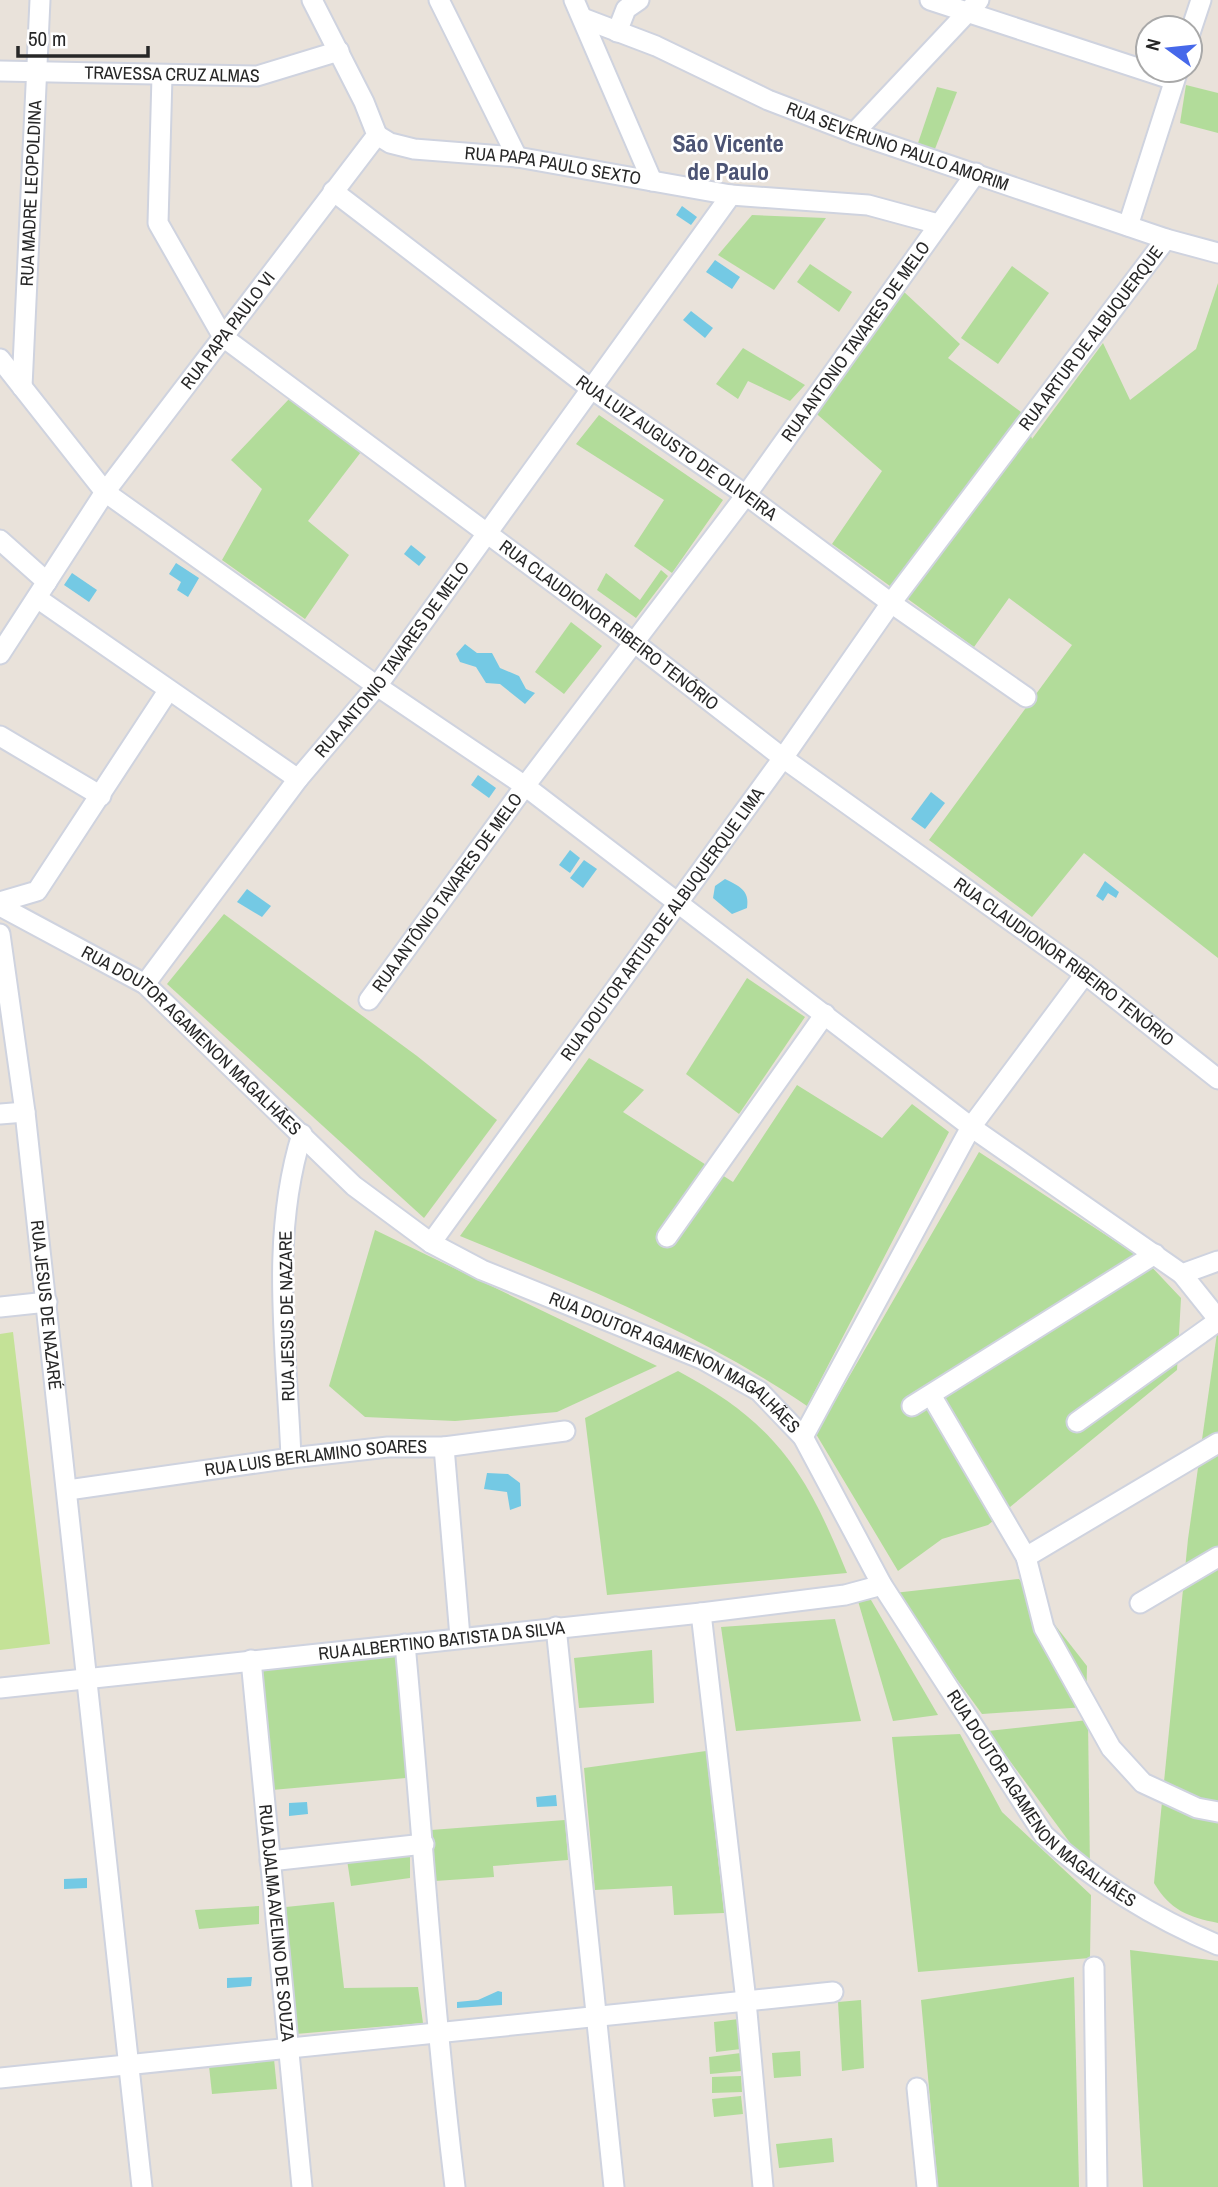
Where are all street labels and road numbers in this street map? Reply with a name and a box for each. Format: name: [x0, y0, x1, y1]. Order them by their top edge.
street label: TRAVESSA CRUZ ALMAS: [84, 60, 260, 88]
street label: RUA SEVERUNO PAULO AMORIM: [783, 95, 1012, 197]
street label: RUA MADRE LEOPOLDINA: [14, 99, 47, 287]
street label: RUA PAPA PAULO SEXTO: [464, 140, 643, 191]
street label: RUA ANTONIO TAVARES DE MELO: [775, 236, 935, 446]
street label: RUA ARTUR DE ALBUQUERQUE: [1013, 240, 1169, 435]
street label: RUA PAPA PAULO VI: [175, 266, 281, 394]
street label: RUA LUIZ AUGUSTO DE OLIVEIRA: [571, 369, 783, 526]
street label: RUA CLAUDIONOR RIBEIRO TENÓRIO: [495, 534, 724, 716]
street label: RUA ANTONIO TAVARES DE MELO: [309, 556, 475, 763]
street label: RUA DOUTOR ARTUR DE ALBUQUERQUE LIMA: [554, 782, 770, 1065]
street label: RUA ANTÔNIO TAVARES DE MELO: [366, 788, 528, 997]
street label: RUA CLAUDIONOR RIBEIRO TENÓRIO: [949, 871, 1180, 1052]
street label: RUA DOUTOR AGAMENON MAGALHÃES: [77, 939, 307, 1141]
street label: RUA JESUS DE NAZARÉ: [25, 1219, 68, 1391]
street label: RUA JESUS DE NAZARE: [273, 1230, 300, 1402]
street label: RUA DOUTOR AGAMENON MAGALHÃES: [545, 1285, 806, 1439]
street label: RUA LUIS BERLAMINO SOARES: [203, 1434, 427, 1482]
street label: RUA ALBERTINO BATISTA DA SILVA: [317, 1615, 566, 1666]
street label: RUA DOUTOR AGAMENON MAGALHÃES: [941, 1685, 1141, 1913]
street label: RUA DJALMA AVELINO DE SOUZA: [253, 1803, 301, 2042]

